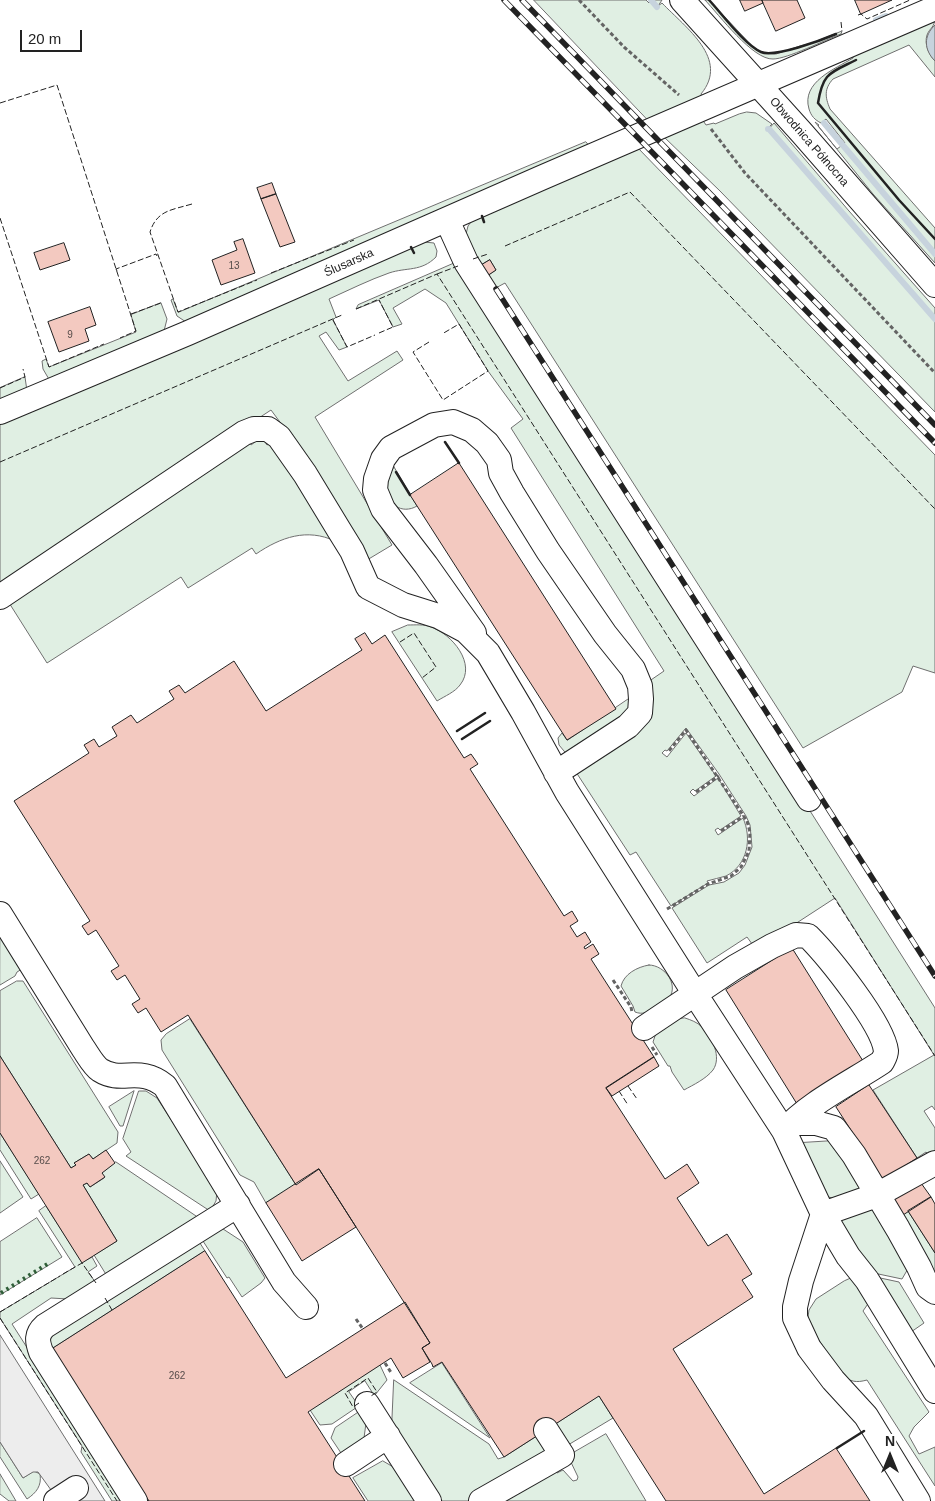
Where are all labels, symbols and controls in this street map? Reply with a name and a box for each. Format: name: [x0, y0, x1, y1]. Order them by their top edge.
scale bar: [22, 20, 85, 52]
text: 20 m: [28, 30, 61, 47]
street label: Obwodnica Północna: [766, 94, 852, 190]
street label: Ślusarska: [322, 246, 376, 280]
house number: 13: [228, 260, 240, 272]
house number: 9: [67, 329, 73, 341]
house number: 262: [34, 1155, 50, 1167]
house number: 262: [169, 1370, 185, 1382]
north arrow: [865, 1431, 915, 1481]
text: N: [885, 1433, 895, 1449]

